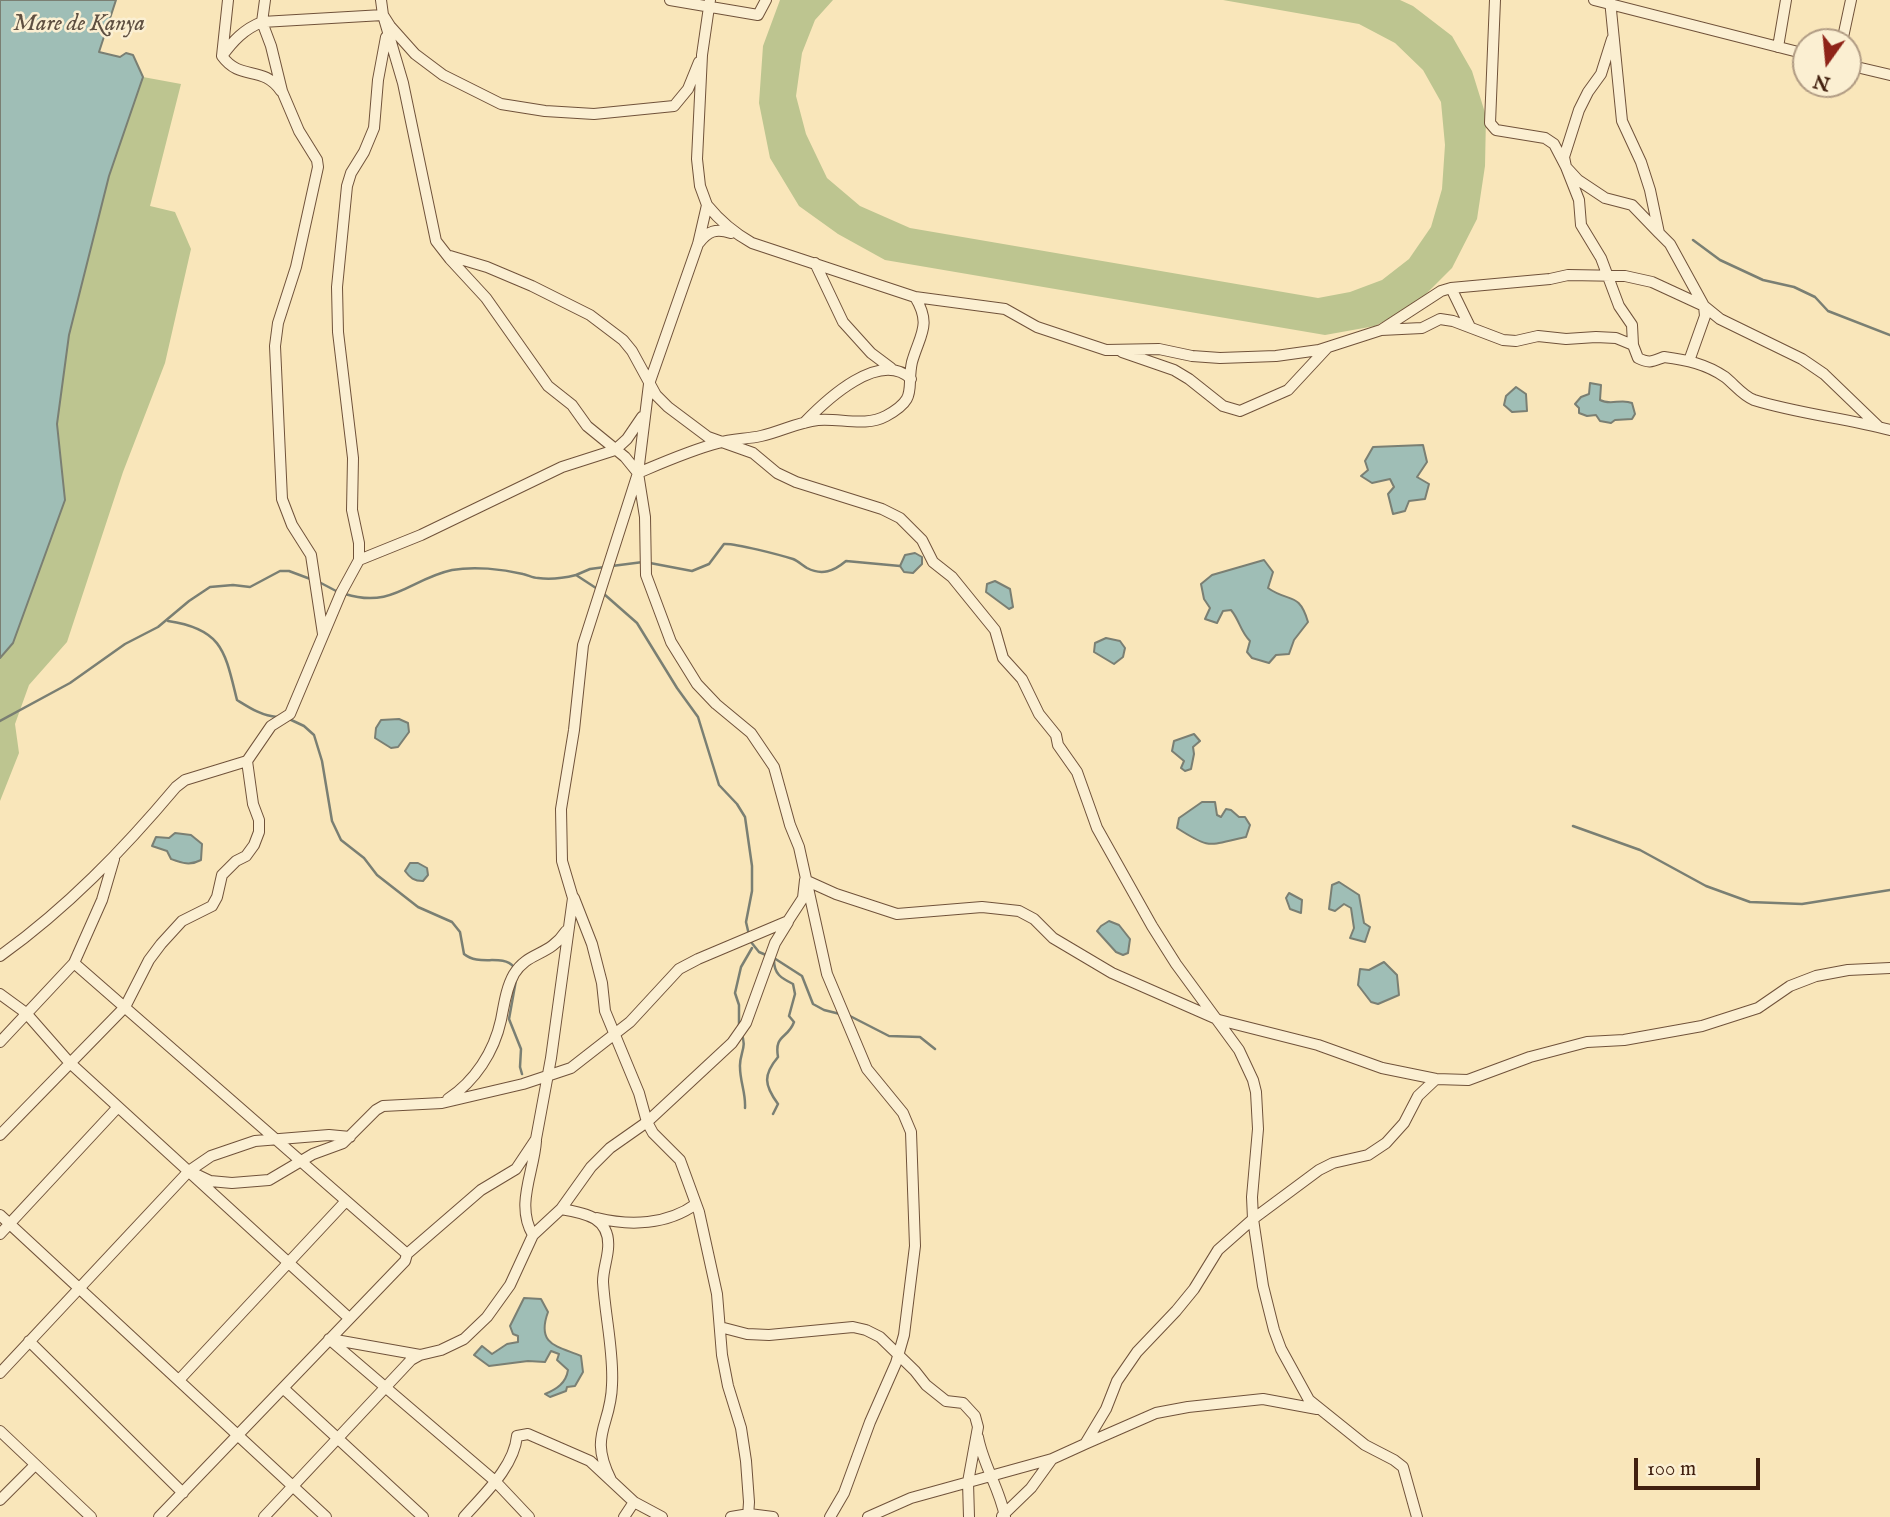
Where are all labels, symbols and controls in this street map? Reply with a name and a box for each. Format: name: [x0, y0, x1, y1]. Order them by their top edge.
water label: Mare de Kanya: [13, 11, 145, 39]
north arrow: [1792, 28, 1862, 98]
text: N: [1811, 68, 1833, 95]
scale bar: [1638, 1444, 1764, 1488]
text: 100 m: [1647, 1456, 1696, 1483]

